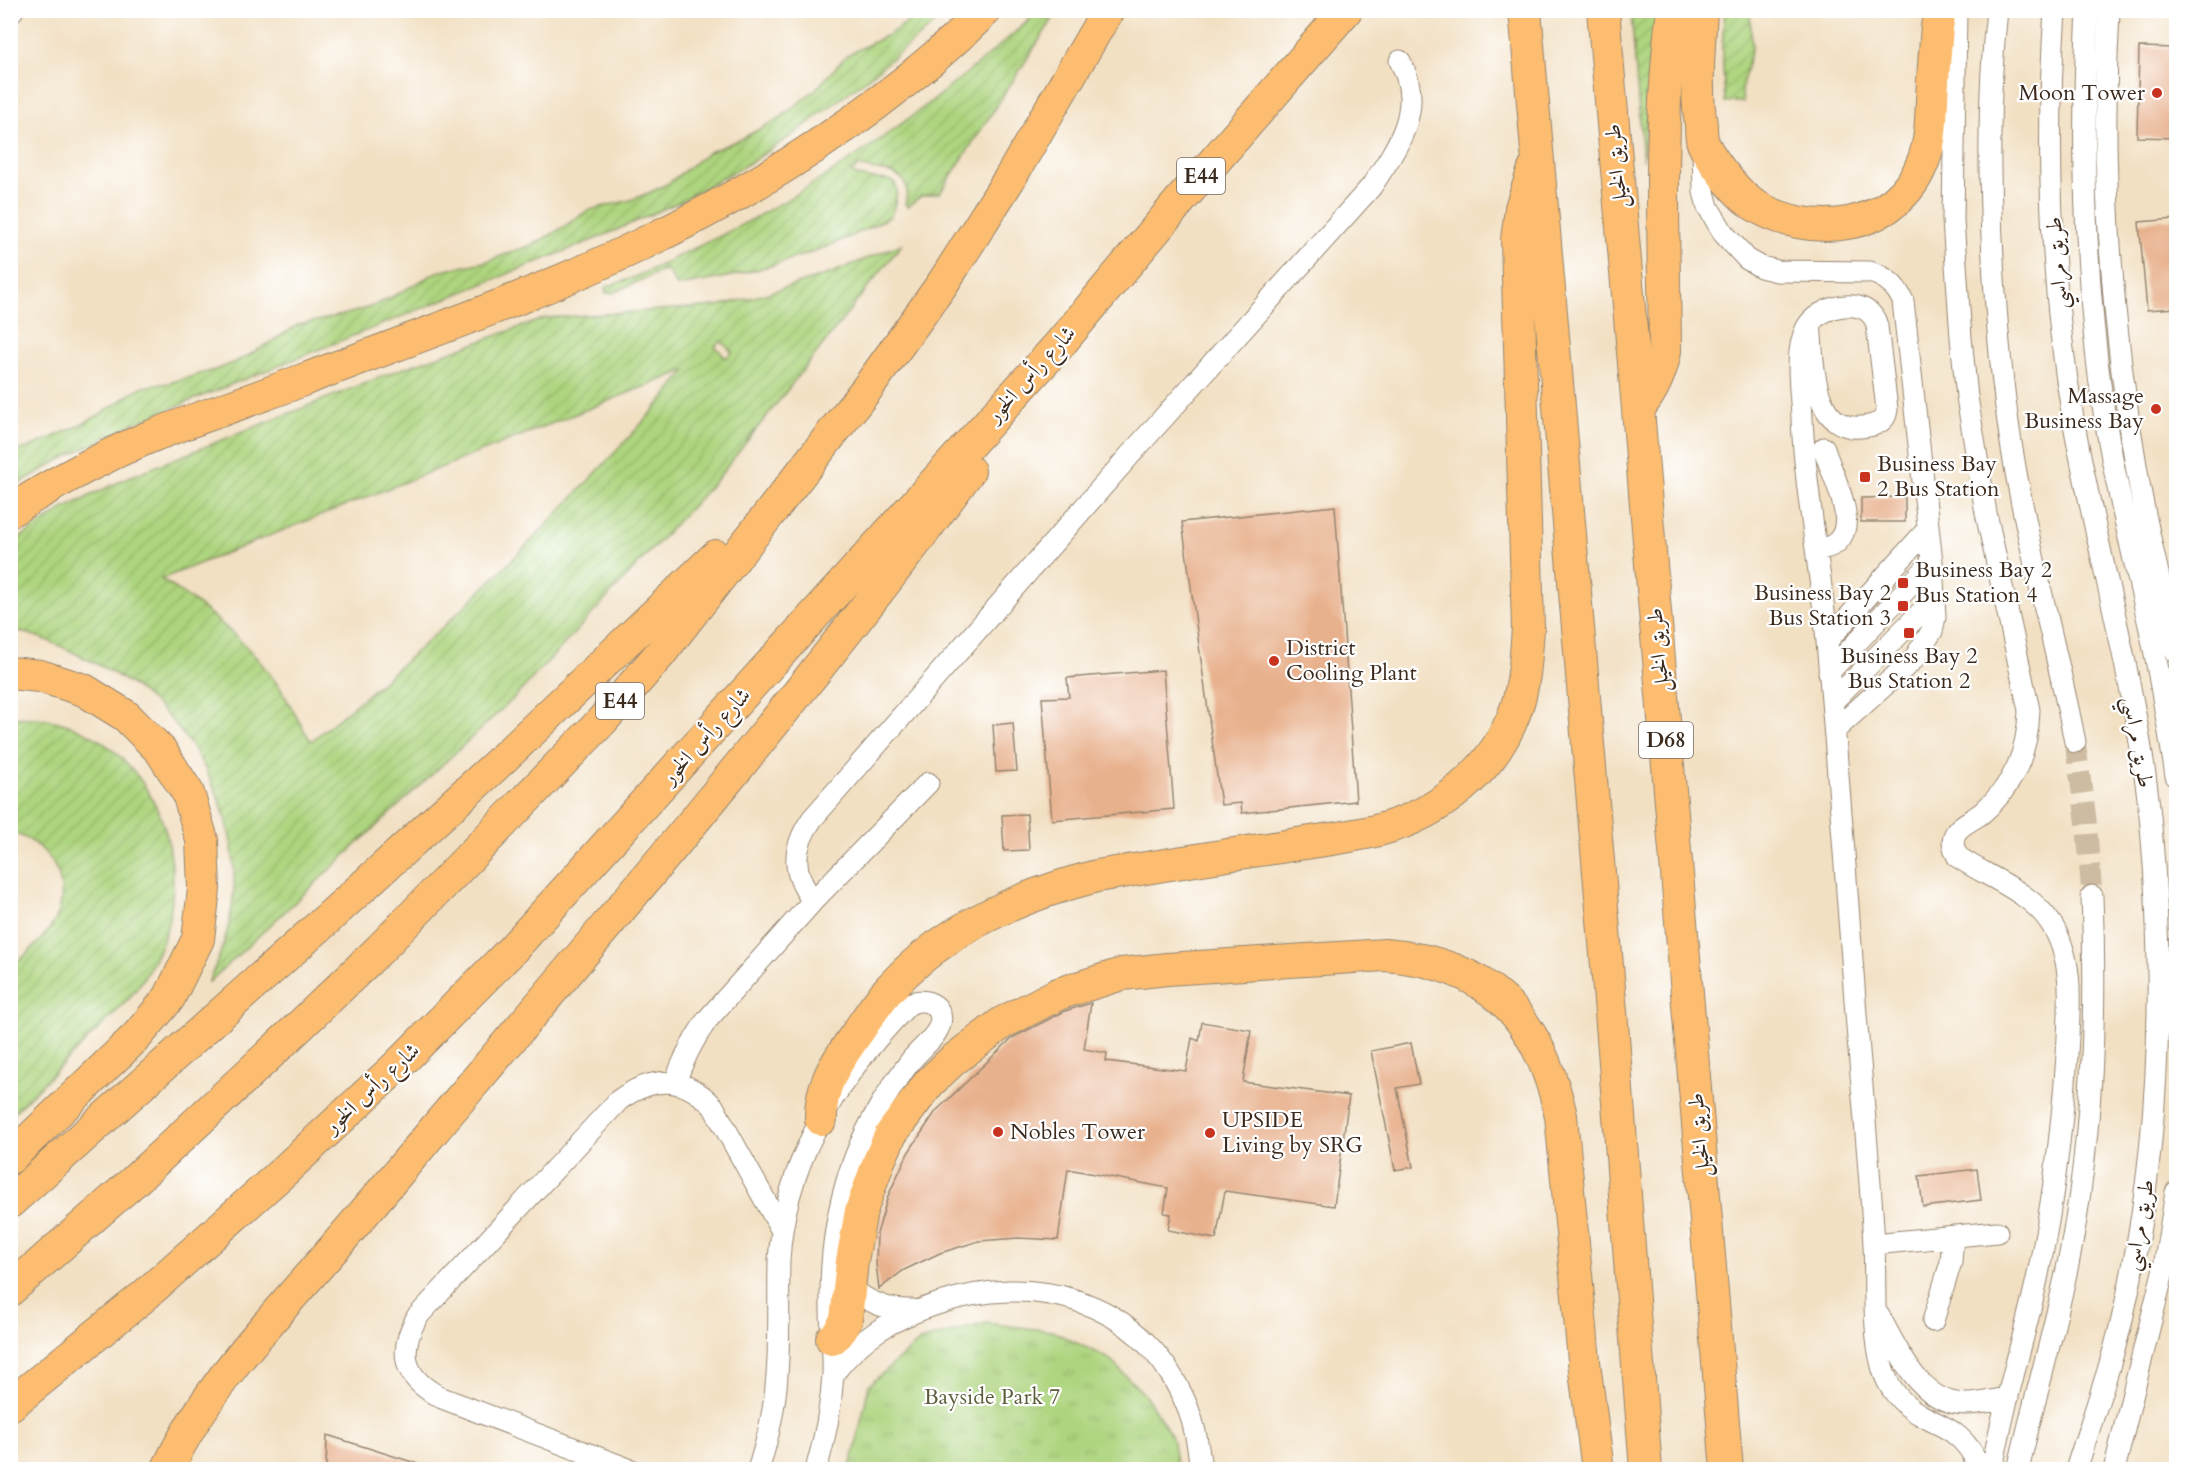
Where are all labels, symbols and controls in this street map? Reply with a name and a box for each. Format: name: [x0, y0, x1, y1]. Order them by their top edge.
place label: Moon Tower: [2018, 78, 2146, 108]
marker: Moon Tower: [2150, 86, 2164, 100]
street label: طريق الخيل: [1597, 123, 1635, 209]
road number: E44: [1177, 158, 1225, 194]
street label: طريق مراسي: [2039, 215, 2080, 310]
street label: شارع رأس الخور: [977, 318, 1085, 432]
place label: Massage Business Bay: [2024, 381, 2144, 436]
marker: Massage Business Bay: [2149, 402, 2163, 416]
place label: Business Bay 2 Bus Station: [1877, 449, 2000, 504]
marker: Business Bay 2 Bus Station: [1858, 470, 1872, 484]
place label: Business Bay 2 Bus Station 4: [1915, 555, 2052, 610]
marker: Business Bay 2 Bus Station 4: [1896, 576, 1910, 590]
place label: Business Bay 2 Bus Station 3: [1754, 578, 1891, 633]
marker: Business Bay 2 Bus Station 3: [1896, 599, 1910, 613]
street label: طريق الخيل: [1639, 607, 1677, 693]
marker: Business Bay 2 Bus Station 2: [1902, 626, 1916, 640]
place label: District Cooling Plant: [1286, 633, 1417, 688]
place label: Business Bay 2 Bus Station 2: [1841, 641, 1977, 696]
marker: District Cooling Plant: [1267, 654, 1281, 668]
street label: شارع رأس الخور: [652, 680, 760, 794]
road number: E44: [596, 683, 644, 719]
street label: طريق مراسي: [2110, 694, 2161, 791]
road number: D68: [1639, 722, 1693, 758]
street label: شارع رأس الخور: [315, 1035, 428, 1144]
street label: طريق الخيل: [1680, 1092, 1718, 1178]
place label: UPSIDE Living by SRG: [1222, 1105, 1363, 1160]
place label: Nobles Tower: [1010, 1117, 1146, 1147]
marker: Nobles Tower: [991, 1125, 1005, 1139]
marker: UPSIDE Living by SRG: [1203, 1126, 1217, 1140]
street label: طريق مراسي: [2116, 1177, 2167, 1274]
park label: Bayside Park 7: [924, 1382, 1060, 1412]

